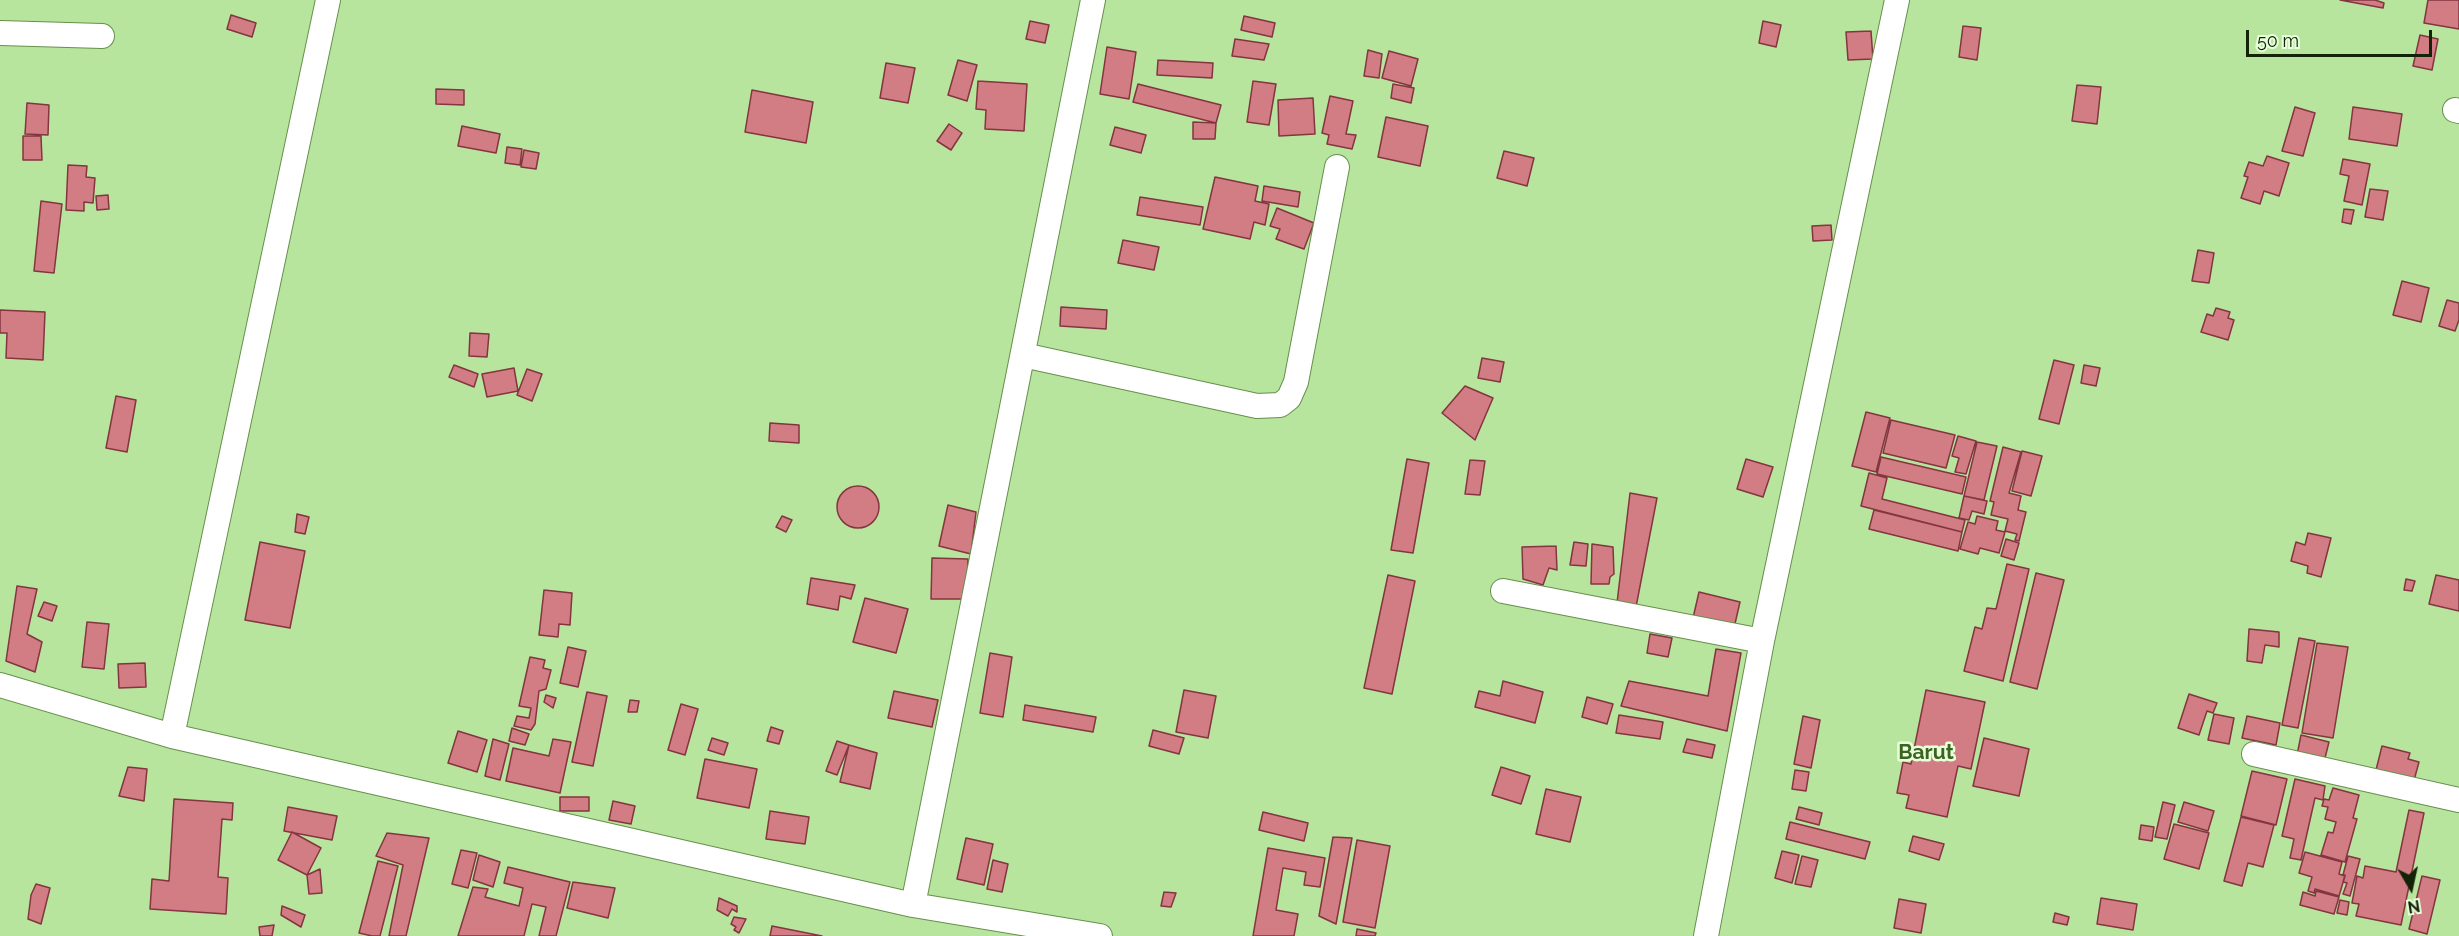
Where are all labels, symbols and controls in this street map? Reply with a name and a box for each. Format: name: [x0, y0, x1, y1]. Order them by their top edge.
scale bar: [2249, 18, 2435, 56]
text: 50 m: [2257, 30, 2299, 51]
district label: Barut: [1898, 740, 1954, 766]
north arrow: [2381, 858, 2441, 918]
text: N: [2406, 896, 2421, 917]

